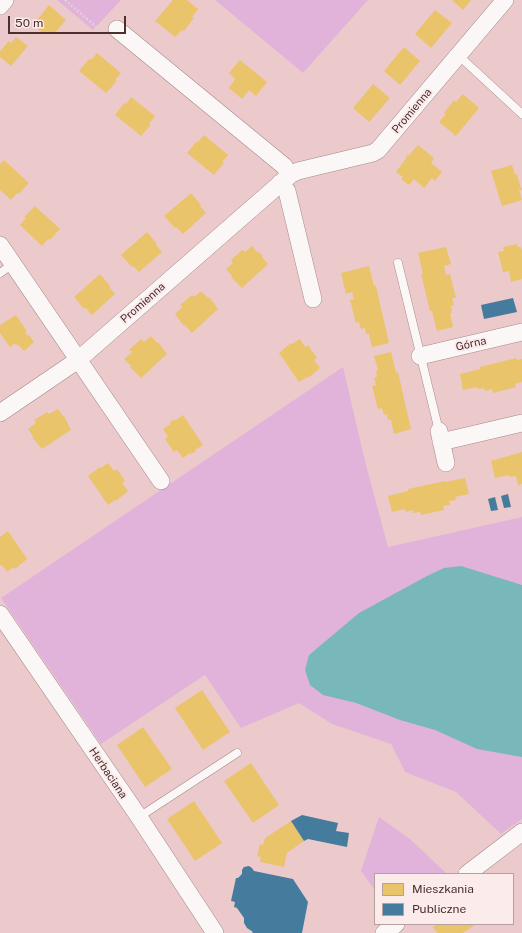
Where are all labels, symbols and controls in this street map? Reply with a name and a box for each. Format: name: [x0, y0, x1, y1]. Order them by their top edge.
scale bar: [10, 8, 128, 34]
text: 50 m: [15, 16, 43, 30]
street label: Promienna: [389, 86, 435, 136]
street label: Promienna: [118, 280, 168, 326]
street label: Górna: [454, 334, 488, 354]
street label: Herbaciana: [86, 745, 130, 801]
legend: [374, 873, 514, 925]
text: Mieszkania: [412, 882, 474, 896]
text: Publiczne: [412, 902, 466, 916]

